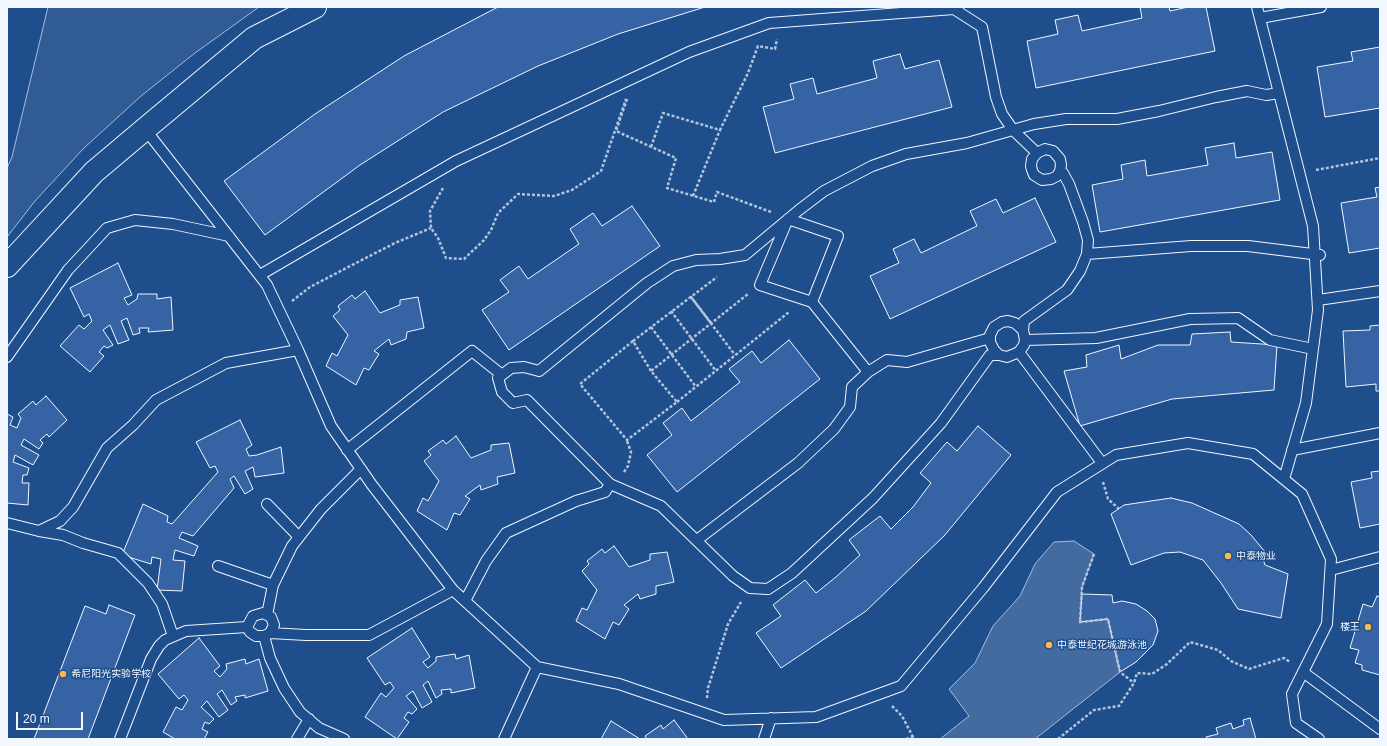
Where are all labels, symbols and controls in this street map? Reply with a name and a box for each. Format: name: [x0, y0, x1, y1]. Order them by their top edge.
place label: 中泰物业: [1236, 550, 1276, 562]
marker: 中泰物业: [1223, 551, 1233, 561]
place label: 楼王: [1340, 621, 1360, 633]
marker: 楼王: [1363, 622, 1373, 632]
place label: 中泰世纪花城游泳池: [1057, 639, 1147, 651]
marker: 中泰世纪花城游泳池: [1044, 640, 1054, 650]
place label: 希尼阳光实验学校: [71, 668, 151, 680]
marker: 希尼阳光实验学校: [58, 669, 68, 679]
scale bar: [18, 704, 85, 730]
text: 20 m: [23, 712, 50, 726]

